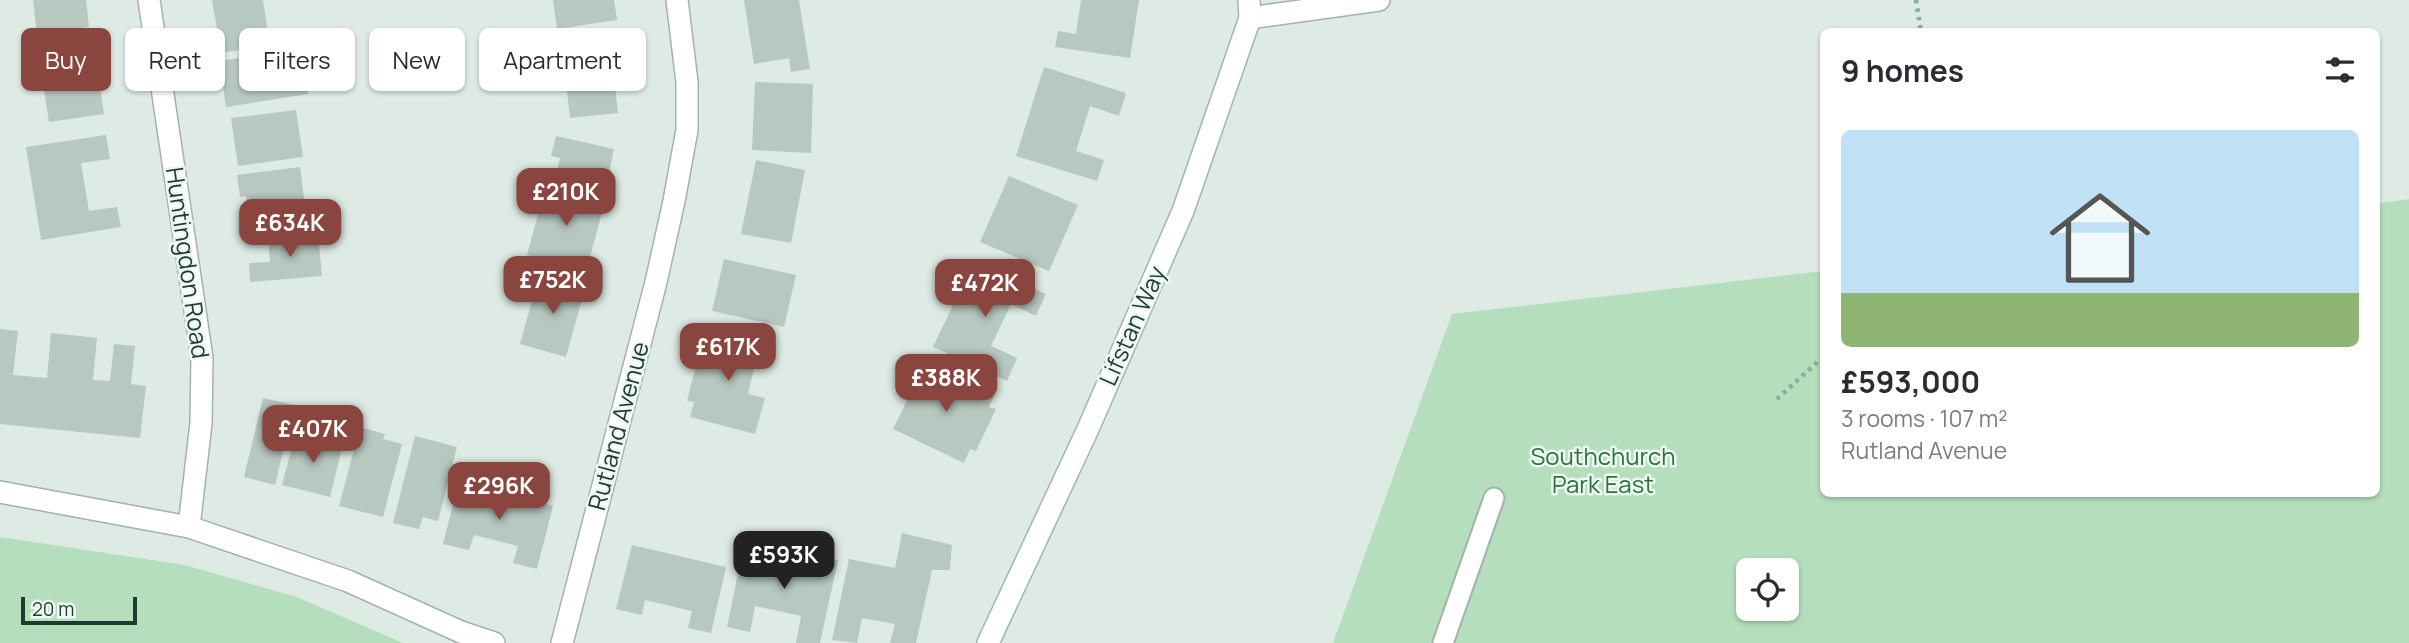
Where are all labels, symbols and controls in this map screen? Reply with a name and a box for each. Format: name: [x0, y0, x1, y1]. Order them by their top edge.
chip: Buy: [21, 28, 111, 91]
chip: Rent: [125, 28, 225, 91]
chip: Filters: [239, 28, 355, 91]
chip: New: [369, 28, 465, 91]
chip: Apartment: [479, 28, 646, 91]
text: 9 homes: [1841, 50, 1964, 91]
icon: filters: [2321, 51, 2359, 89]
street label: Huntingdon Road: [159, 165, 218, 361]
pin: £210K: [517, 168, 615, 228]
text: £210K: [533, 175, 599, 207]
icon: home: [2037, 175, 2163, 301]
pin: £634K: [241, 200, 339, 259]
text: £634K: [255, 206, 325, 238]
pin: £752K: [504, 256, 602, 316]
pin: £472K: [936, 260, 1034, 319]
street label: Lifstan Way: [1091, 260, 1173, 390]
text: £752K: [520, 263, 586, 295]
text: £472K: [951, 266, 1019, 298]
pin: £617K: [679, 324, 777, 383]
text: £617K: [696, 330, 760, 362]
street label: Rutland Avenue: [579, 338, 656, 514]
pin: £388K: [897, 354, 995, 414]
text: £388K: [911, 361, 981, 393]
text: £593,000: [1841, 361, 1980, 402]
text: 3 rooms · 107 m²: [1841, 402, 2007, 434]
pin: £407K: [264, 406, 362, 465]
text: £407K: [278, 412, 348, 444]
text: Rutland Avenue: [1841, 434, 2007, 466]
park label: Southchurch Park East: [1531, 439, 1675, 500]
pin: £296K: [450, 462, 548, 522]
text: £296K: [464, 469, 534, 501]
pin: £593K: [735, 532, 833, 591]
text: £593K: [749, 538, 819, 570]
map controls: [1736, 558, 1799, 621]
button: locate: [1736, 558, 1799, 621]
scale bar: [21, 594, 136, 626]
text: 20 m: [32, 596, 74, 622]

